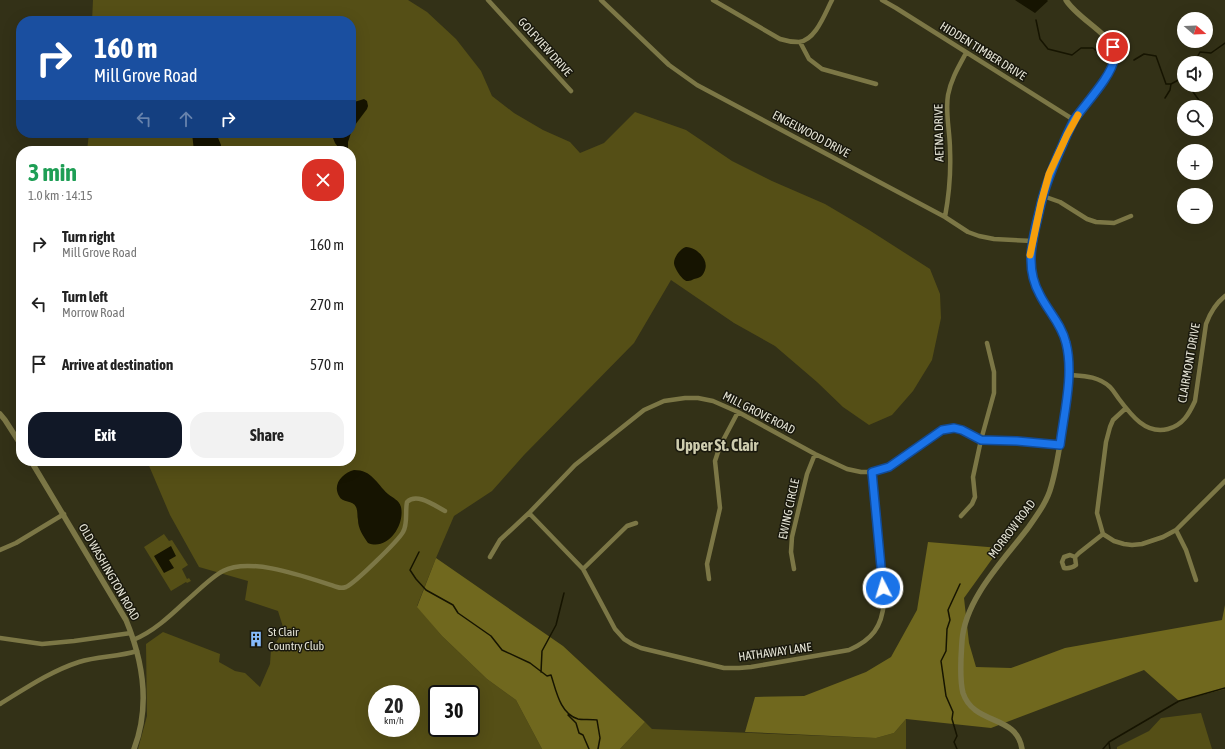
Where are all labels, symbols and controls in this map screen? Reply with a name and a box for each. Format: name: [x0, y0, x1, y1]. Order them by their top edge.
north arrow: [1177, 12, 1213, 48]
map controls: [1177, 12, 1213, 224]
street label: GOLFVIEW DRIVE: [515, 15, 575, 79]
street label: HIDDEN TIMBER DRIVE: [937, 19, 1029, 83]
pin: [1096, 30, 1130, 64]
icon: right: [28, 32, 80, 84]
text: 160 m: [94, 32, 157, 64]
icon: arrive: [1102, 36, 1124, 58]
button: sound: [1177, 56, 1213, 92]
text: Mill Grove Road: [94, 65, 198, 86]
button: search: [1177, 100, 1213, 136]
street label: AETNA DRIVE: [931, 104, 947, 162]
icon: left: [133, 108, 155, 130]
icon: ahead: [175, 108, 197, 130]
icon: right: [217, 108, 239, 130]
street label: ENGELWOOD DRIVE: [770, 108, 852, 160]
button: +: [1177, 144, 1213, 180]
text: 3 min: [28, 159, 77, 186]
button: close: [302, 159, 344, 201]
text: 1.0 km · 14:15: [28, 188, 93, 203]
button: −: [1177, 188, 1213, 224]
text: Turn right: [62, 228, 115, 245]
icon: right: [28, 233, 50, 255]
text: 160 m: [310, 236, 344, 253]
text: Mill Grove Road: [62, 245, 137, 260]
text: Turn left: [62, 288, 108, 305]
icon: left: [28, 293, 50, 315]
text: 270 m: [310, 296, 344, 313]
text: Morrow Road: [62, 305, 125, 320]
street label: CLAIRMONT DRIVE: [1175, 322, 1203, 404]
icon: arrive: [28, 353, 50, 375]
text: Arrive at destination: [62, 356, 173, 373]
text: 570 m: [310, 356, 344, 373]
street label: MILL GROVE ROAD: [720, 389, 798, 437]
button: Exit: [28, 412, 182, 458]
button: Share: [190, 412, 344, 458]
district label: Upper St. Clair: [676, 436, 758, 454]
street label: EWING CIRCLE: [776, 477, 802, 541]
street label: MORROW ROAD: [985, 497, 1039, 561]
street label: OLD WASHINGTON ROAD: [76, 521, 142, 623]
position arrow: [862, 567, 904, 609]
place label: St Clair Country Club: [268, 625, 325, 653]
building icon: St Clair Country Club: [247, 630, 265, 648]
street label: HATHAWAY LANE: [738, 640, 812, 664]
speed limit sign: 30: [428, 685, 480, 737]
text: 20: [385, 694, 403, 717]
text: km/h: [384, 715, 404, 726]

